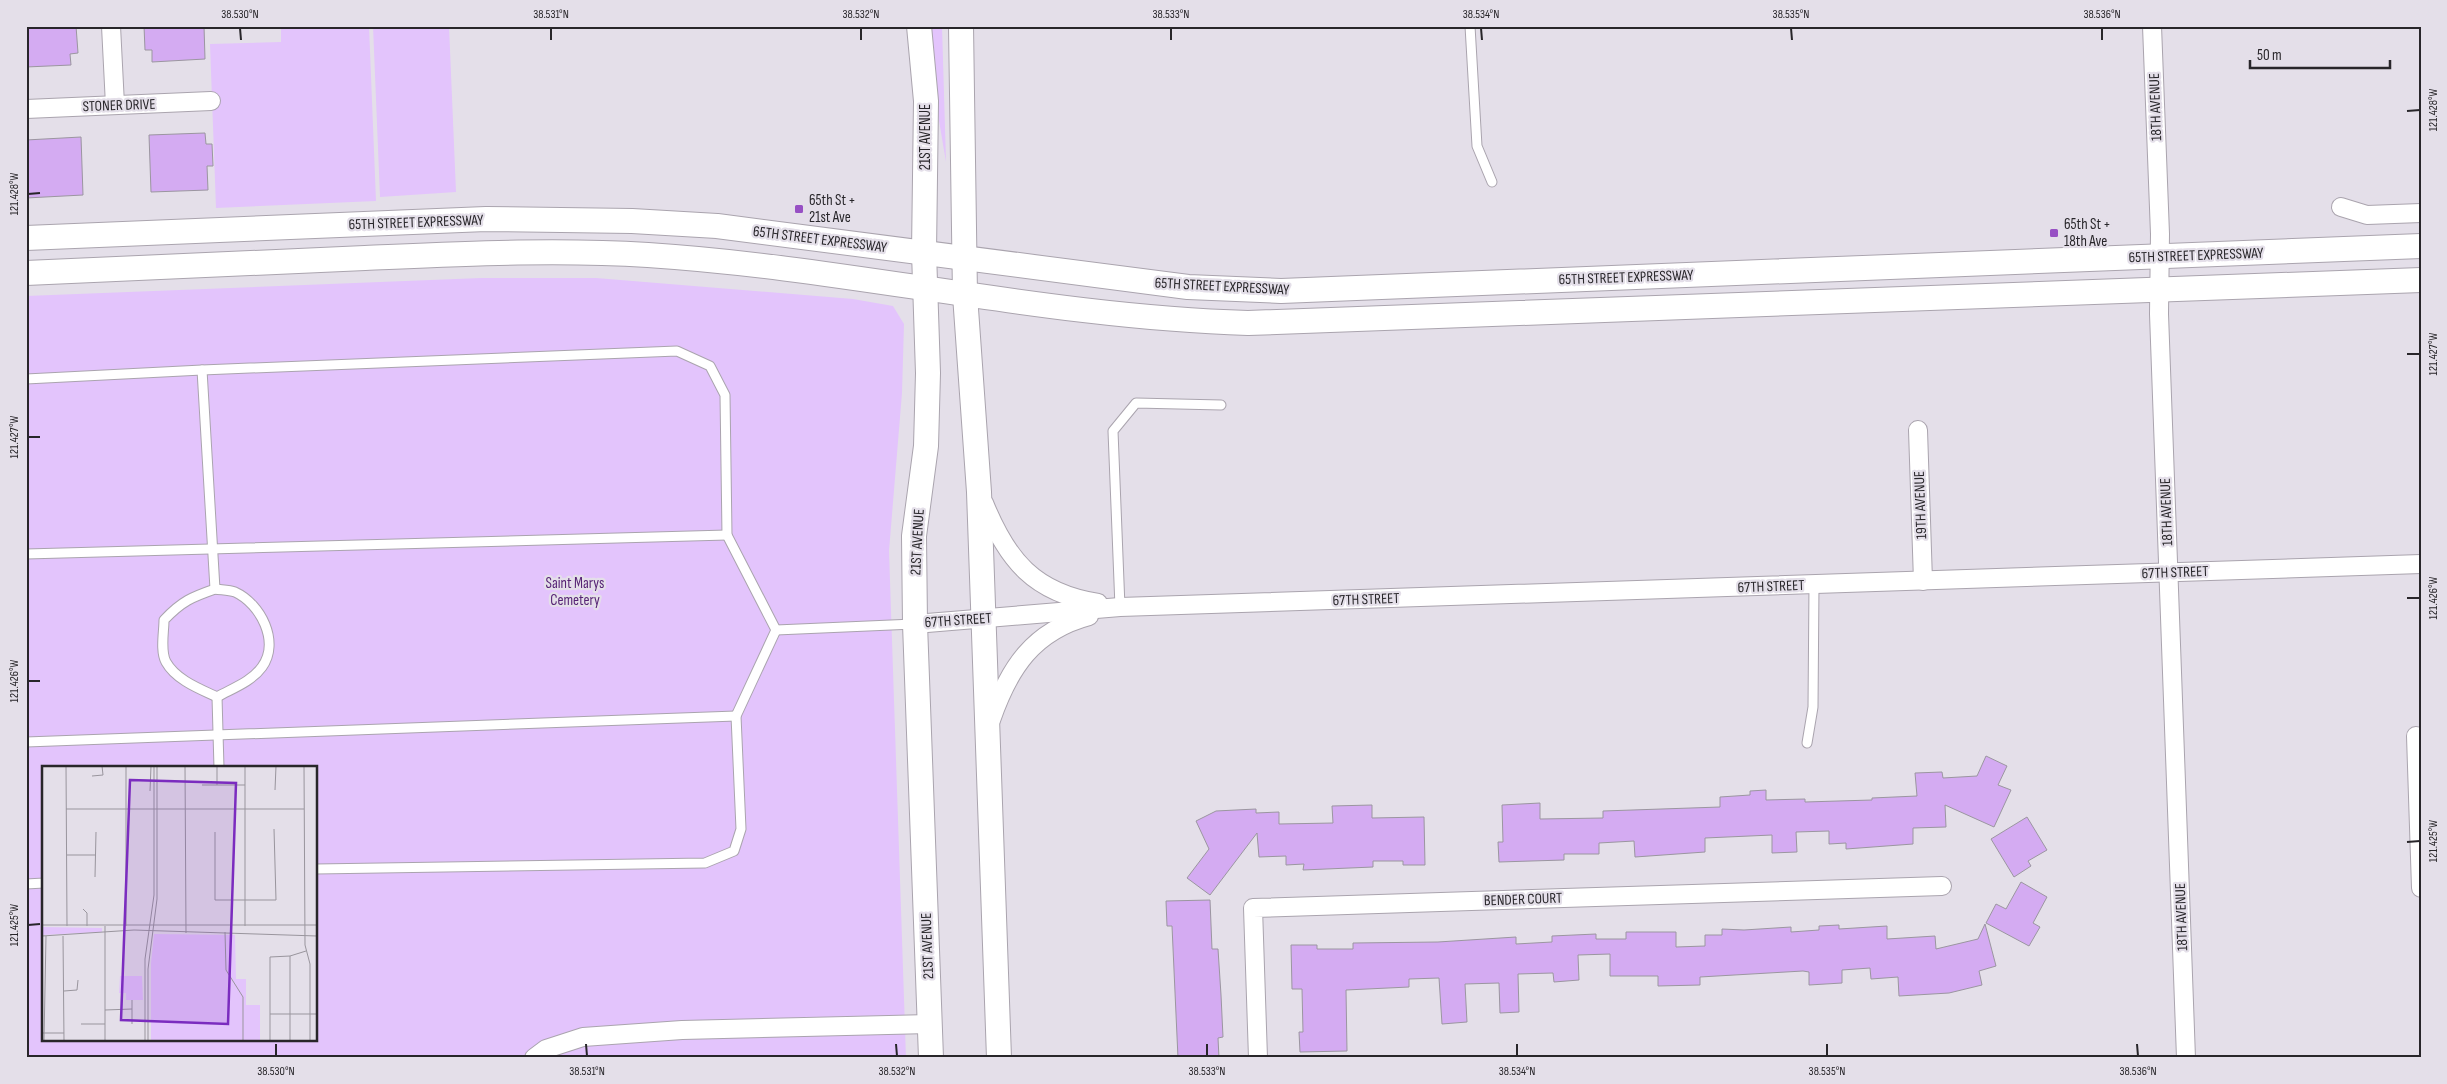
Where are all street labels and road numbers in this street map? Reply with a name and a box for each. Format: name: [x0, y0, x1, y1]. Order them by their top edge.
street label: 18TH AVENUE: [2145, 73, 2166, 141]
street label: STONER DRIVE: [82, 95, 156, 116]
street label: 21ST AVENUE: [916, 104, 935, 170]
street label: 65TH STREET EXPRESSWAY: [348, 211, 484, 234]
street label: 65TH STREET EXPRESSWAY: [752, 222, 889, 257]
street label: 65TH STREET EXPRESSWAY: [2128, 244, 2264, 267]
street label: 65TH STREET EXPRESSWAY: [1558, 266, 1694, 289]
street label: 65TH STREET EXPRESSWAY: [1154, 273, 1291, 300]
street label: 19TH AVENUE: [1910, 471, 1931, 539]
street label: 18TH AVENUE: [2156, 478, 2177, 546]
street label: 21ST AVENUE: [906, 508, 929, 576]
street label: 67TH STREET: [2141, 562, 2209, 583]
street label: 67TH STREET: [1737, 576, 1805, 597]
street label: 67TH STREET: [1332, 589, 1400, 610]
street label: 67TH STREET: [924, 609, 992, 632]
street label: 18TH AVENUE: [2171, 883, 2192, 951]
street label: BENDER COURT: [1484, 889, 1562, 910]
street label: 21ST AVENUE: [917, 912, 938, 980]

